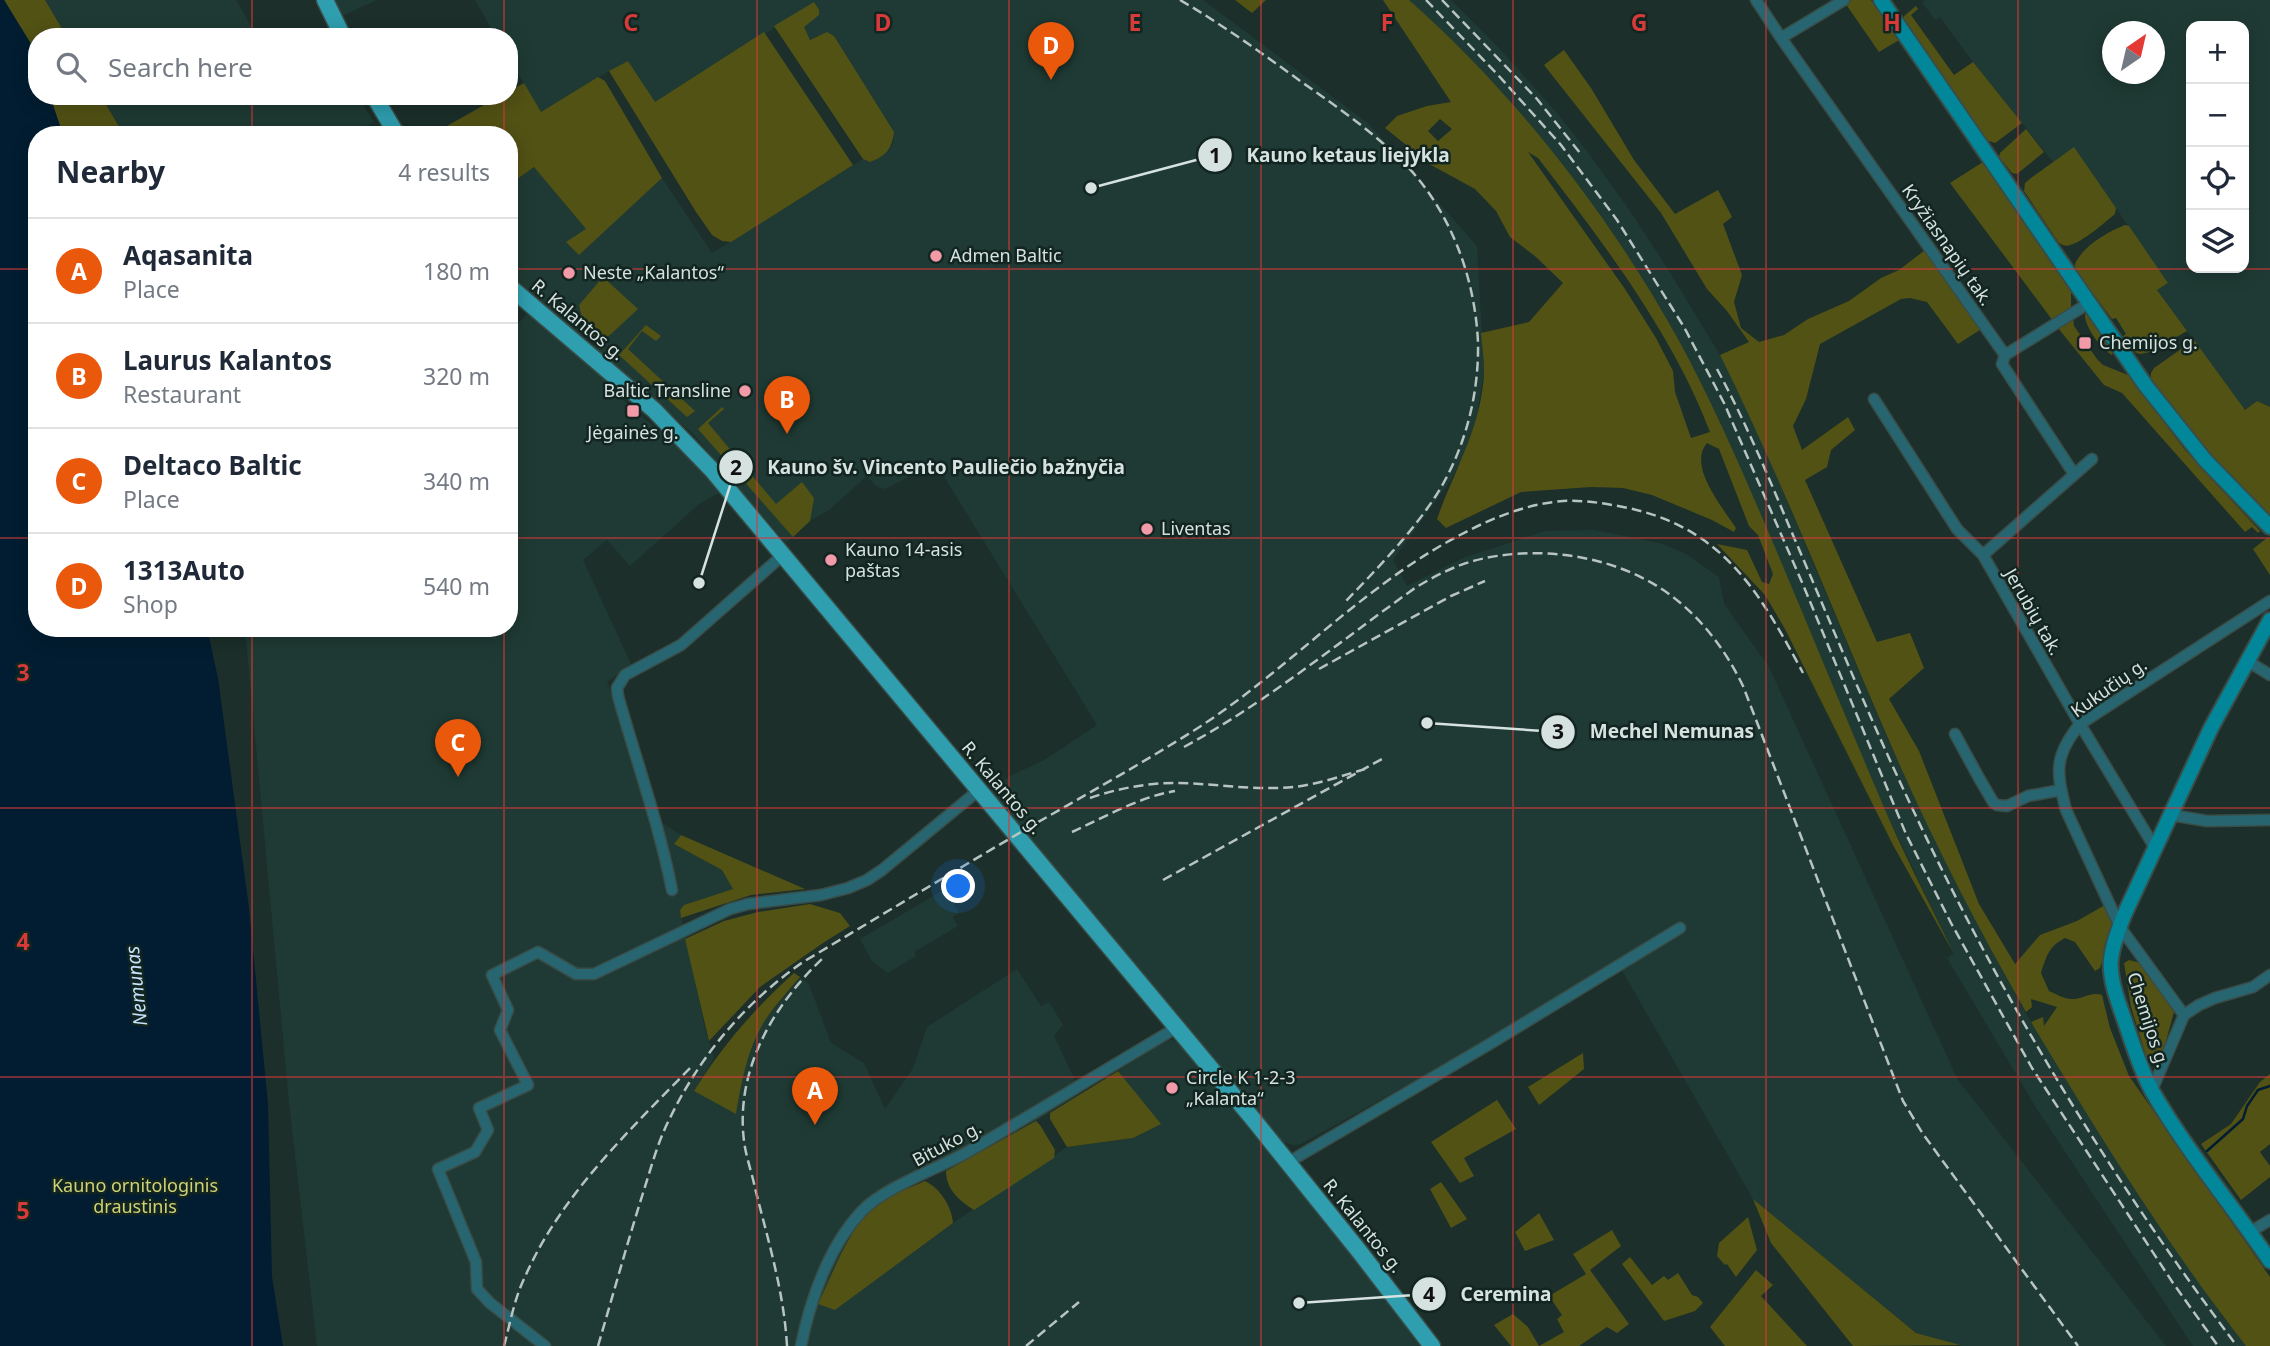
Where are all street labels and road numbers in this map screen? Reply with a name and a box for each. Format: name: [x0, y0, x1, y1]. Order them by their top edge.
street label: Kryžiasnapių tak.: [1897, 179, 1999, 310]
street label: R. Kalantos g.: [527, 273, 630, 365]
street label: Jerubių tak.: [1998, 562, 2068, 659]
street label: Kukučių g.: [2066, 652, 2151, 722]
street label: R. Kalantos g.: [957, 736, 1049, 839]
street label: Chemijos g.: [2122, 969, 2176, 1070]
street label: Bituko g.: [908, 1115, 985, 1171]
street label: R. Kalantos g.: [1318, 1173, 1409, 1277]

